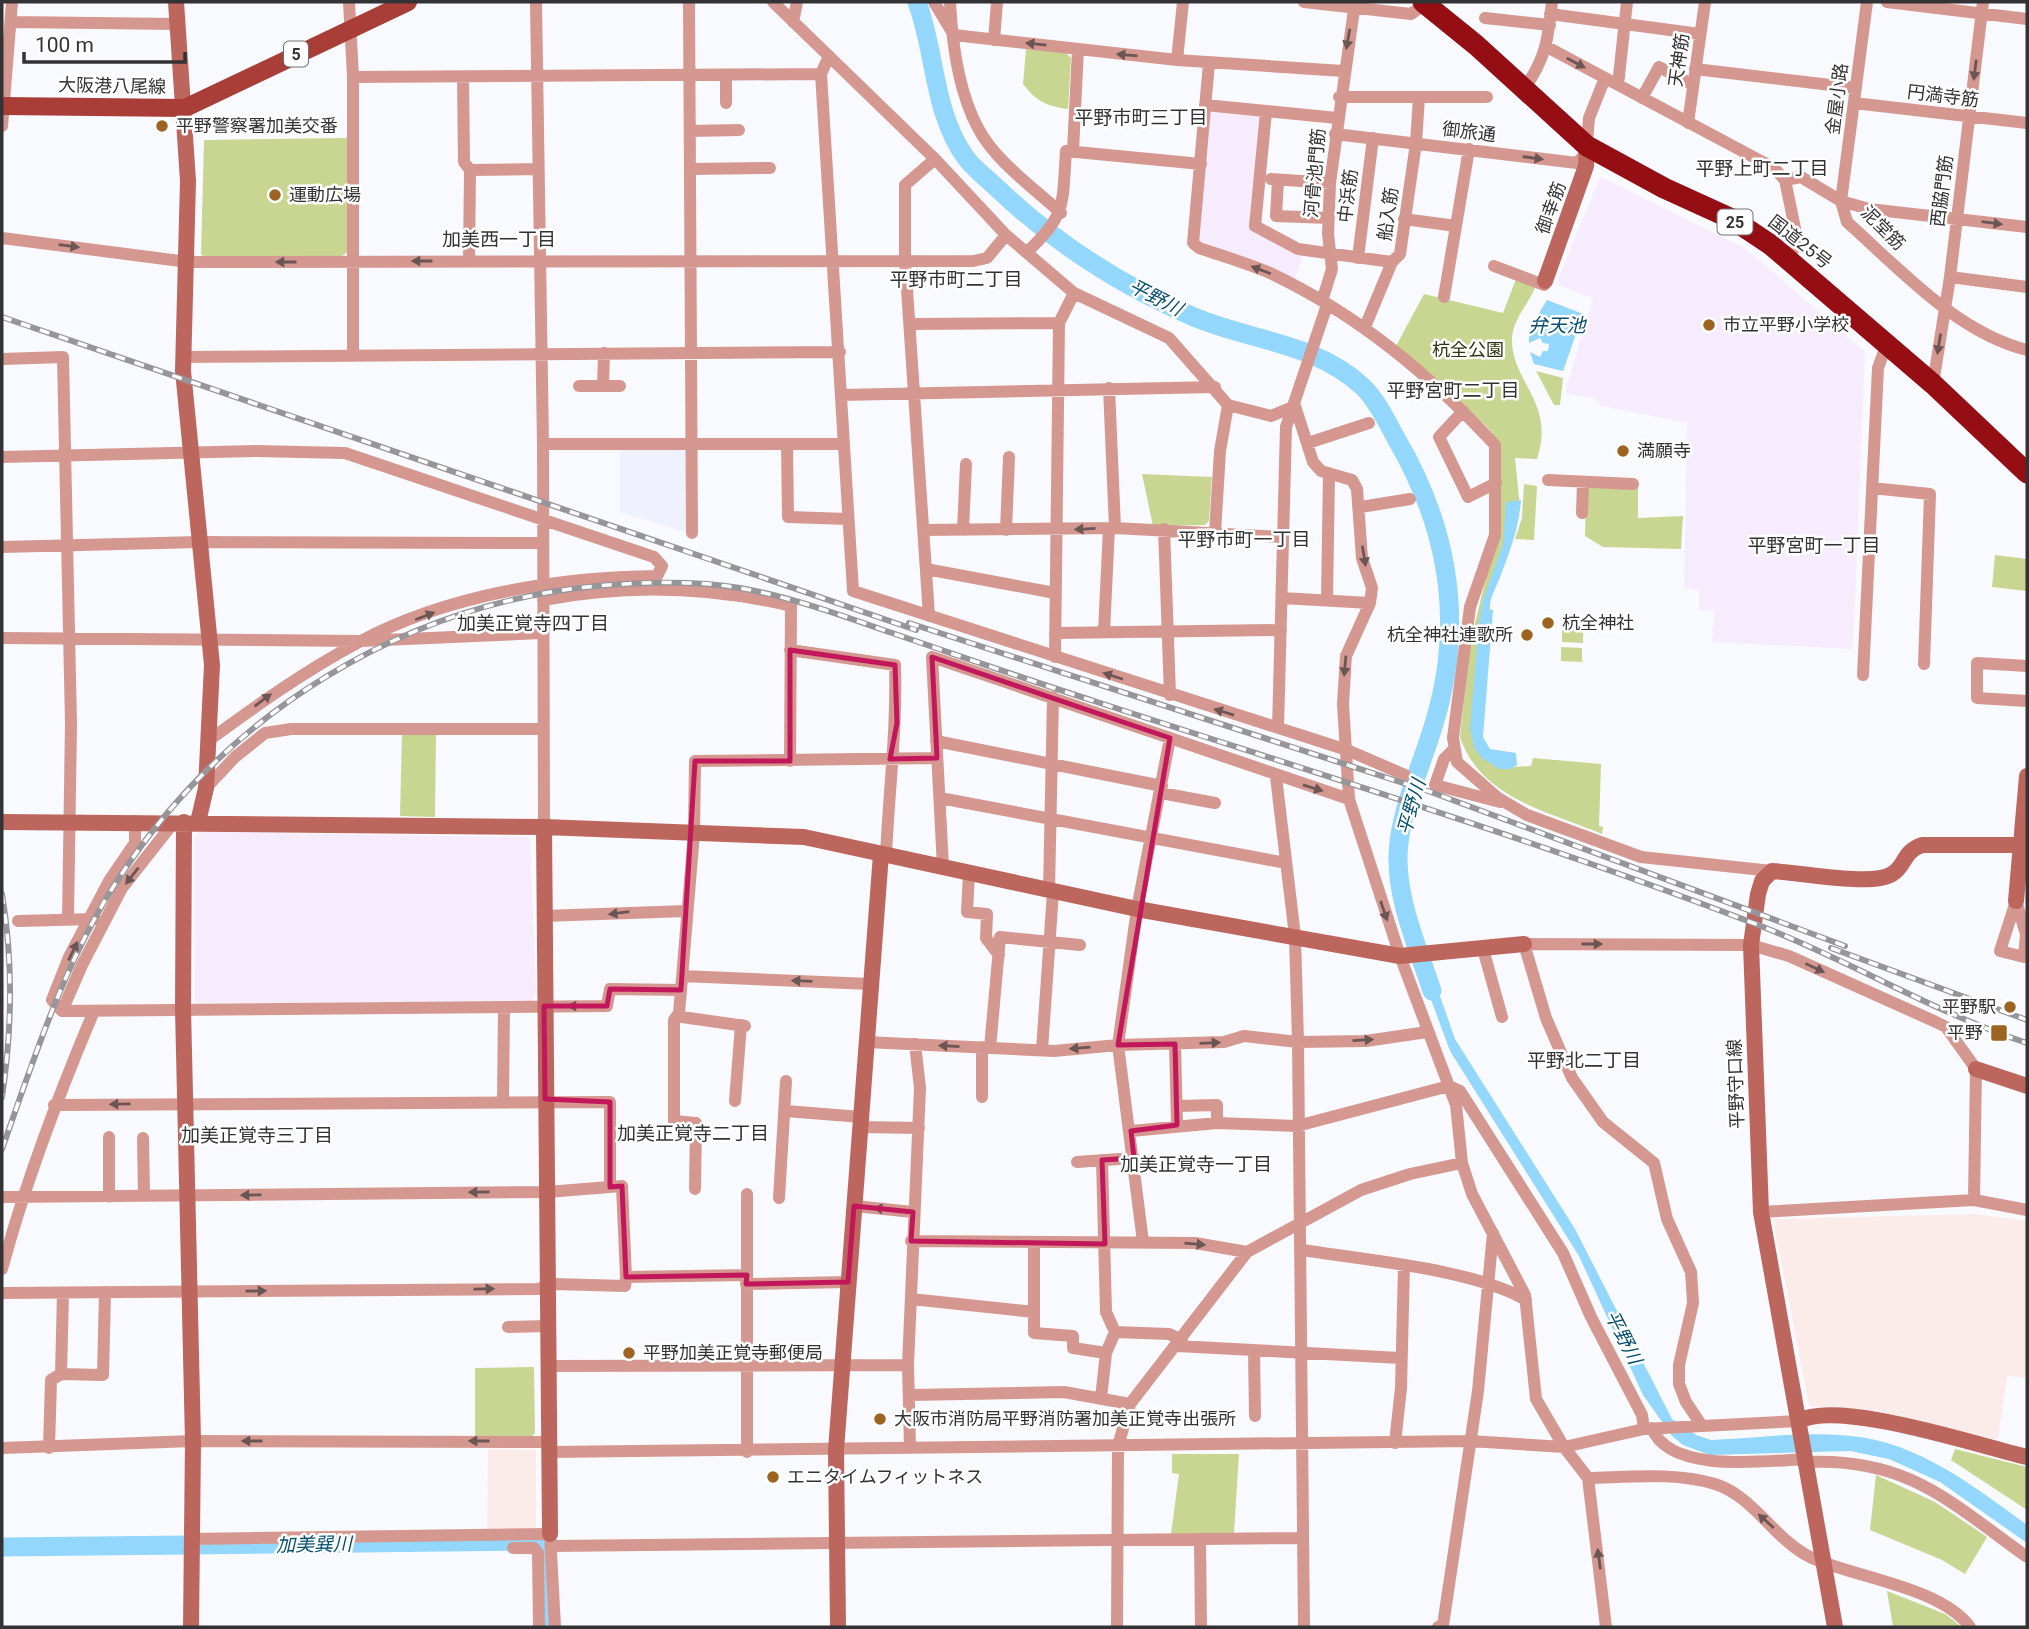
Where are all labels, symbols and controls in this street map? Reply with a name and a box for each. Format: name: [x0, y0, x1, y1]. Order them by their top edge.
scale bar: [24, 21, 186, 65]
one-way arrow: [1342, 28, 1353, 50]
street label: 天神筋: [1664, 32, 1693, 88]
text: 100 m: [35, 33, 94, 57]
one-way arrow: [1025, 39, 1047, 50]
road number: 5: [284, 42, 308, 66]
one-way arrow: [1116, 50, 1138, 61]
one-way arrow: [1567, 57, 1586, 69]
one-way arrow: [1969, 59, 1980, 81]
street label: 金屋小路: [1822, 62, 1851, 136]
street label: 大阪港八尾線: [58, 74, 166, 97]
street label: 円満寺筋: [1906, 81, 1980, 110]
district label: 平野市町三丁目: [1074, 106, 1208, 129]
place label: 平野警察署加美交番: [176, 115, 338, 136]
marker: 平野警察署加美交番: [154, 118, 170, 134]
street label: 御旅通: [1441, 118, 1497, 145]
street label: 河骨池門筋: [1300, 127, 1329, 219]
one-way arrow: [1522, 153, 1544, 164]
street label: 西脇門筋: [1927, 154, 1956, 228]
district label: 平野上町二丁目: [1695, 157, 1829, 180]
street label: 中浜筋: [1334, 168, 1361, 224]
street label: 御幸筋: [1531, 179, 1570, 237]
place label: 運動広場: [289, 184, 361, 205]
street label: 船入筋: [1373, 186, 1402, 242]
marker: 運動広場: [267, 187, 283, 203]
street label: 泥堂筋: [1857, 201, 1910, 254]
road number: 25: [1718, 210, 1752, 234]
street label: 国道25号: [1765, 210, 1836, 273]
one-way arrow: [1981, 218, 2003, 229]
district label: 加美西一丁目: [442, 228, 556, 251]
one-way arrow: [59, 241, 81, 252]
one-way arrow: [410, 255, 432, 267]
one-way arrow: [275, 256, 297, 268]
one-way arrow: [1250, 264, 1271, 275]
district label: 平野市町二丁目: [889, 268, 1023, 291]
water label: 平野川: [1125, 274, 1188, 322]
water label: 弁天池: [1528, 314, 1587, 337]
place label: 市立平野小学校: [1723, 314, 1849, 335]
marker: 市立平野小学校: [1701, 317, 1717, 333]
one-way arrow: [1933, 333, 1944, 355]
park label: 杭全公園: [1432, 339, 1504, 360]
district label: 平野宮町二丁目: [1386, 379, 1520, 402]
place label: 満願寺: [1637, 440, 1691, 461]
marker: 満願寺: [1615, 443, 1631, 459]
one-way arrow: [1073, 524, 1095, 535]
district label: 平野市町一丁目: [1177, 528, 1311, 551]
district label: 平野宮町一丁目: [1747, 534, 1881, 557]
one-way arrow: [1358, 545, 1369, 567]
one-way arrow: [414, 610, 435, 621]
district label: 加美正覚寺四丁目: [457, 612, 609, 635]
place label: 杭全神社: [1562, 612, 1634, 633]
marker: 杭全神社: [1540, 615, 1556, 631]
place label: 杭全神社連歌所: [1387, 624, 1513, 645]
marker: 杭全神社連歌所: [1519, 627, 1535, 643]
one-way arrow: [1339, 655, 1350, 677]
one-way arrow: [1102, 670, 1123, 681]
one-way arrow: [254, 694, 272, 708]
one-way arrow: [1214, 706, 1235, 716]
water label: 平野川: [1393, 775, 1431, 838]
one-way arrow: [1302, 783, 1323, 794]
one-way arrow: [125, 866, 139, 885]
one-way arrow: [1379, 900, 1390, 921]
one-way arrow: [608, 908, 630, 919]
one-way arrow: [1581, 938, 1603, 950]
one-way arrow: [67, 941, 78, 961]
one-way arrow: [1805, 962, 1825, 973]
one-way arrow: [791, 975, 813, 986]
place label: 平野駅: [1942, 996, 1996, 1017]
marker: 平野駅: [2002, 999, 2018, 1015]
one-way arrow: [567, 1000, 589, 1012]
place label: 平野: [1947, 1022, 1983, 1043]
marker: 平野: [1989, 1023, 2009, 1043]
one-way arrow: [1352, 1034, 1374, 1045]
one-way arrow: [1200, 1037, 1222, 1048]
street label: 平野守口線: [1723, 1039, 1748, 1129]
one-way arrow: [938, 1040, 960, 1051]
one-way arrow: [1069, 1043, 1091, 1054]
district label: 平野北二丁目: [1527, 1049, 1641, 1072]
one-way arrow: [109, 1098, 131, 1110]
district label: 加美正覚寺二丁目: [617, 1122, 769, 1145]
district label: 加美正覚寺三丁目: [181, 1124, 333, 1147]
district label: 加美正覚寺一丁目: [1120, 1153, 1272, 1176]
one-way arrow: [467, 1186, 489, 1198]
one-way arrow: [240, 1189, 262, 1201]
one-way arrow: [872, 1203, 894, 1214]
one-way arrow: [1184, 1239, 1206, 1250]
one-way arrow: [473, 1283, 495, 1295]
one-way arrow: [245, 1286, 267, 1297]
water label: 平野川: [1600, 1307, 1648, 1370]
place label: 平野加美正覚寺郵便局: [643, 1342, 823, 1363]
marker: 平野加美正覚寺郵便局: [621, 1345, 637, 1361]
place label: 大阪市消防局平野消防署加美正覚寺出張所: [894, 1408, 1236, 1429]
marker: 大阪市消防局平野消防署加美正覚寺出張所: [872, 1411, 888, 1427]
one-way arrow: [240, 1435, 262, 1447]
one-way arrow: [468, 1435, 490, 1447]
place label: エニタイムフィットネス: [787, 1466, 983, 1487]
marker: エニタイムフィットネス: [765, 1469, 781, 1485]
one-way arrow: [1758, 1514, 1775, 1530]
water label: 加美巽川: [276, 1532, 354, 1557]
one-way arrow: [1593, 1548, 1604, 1570]

